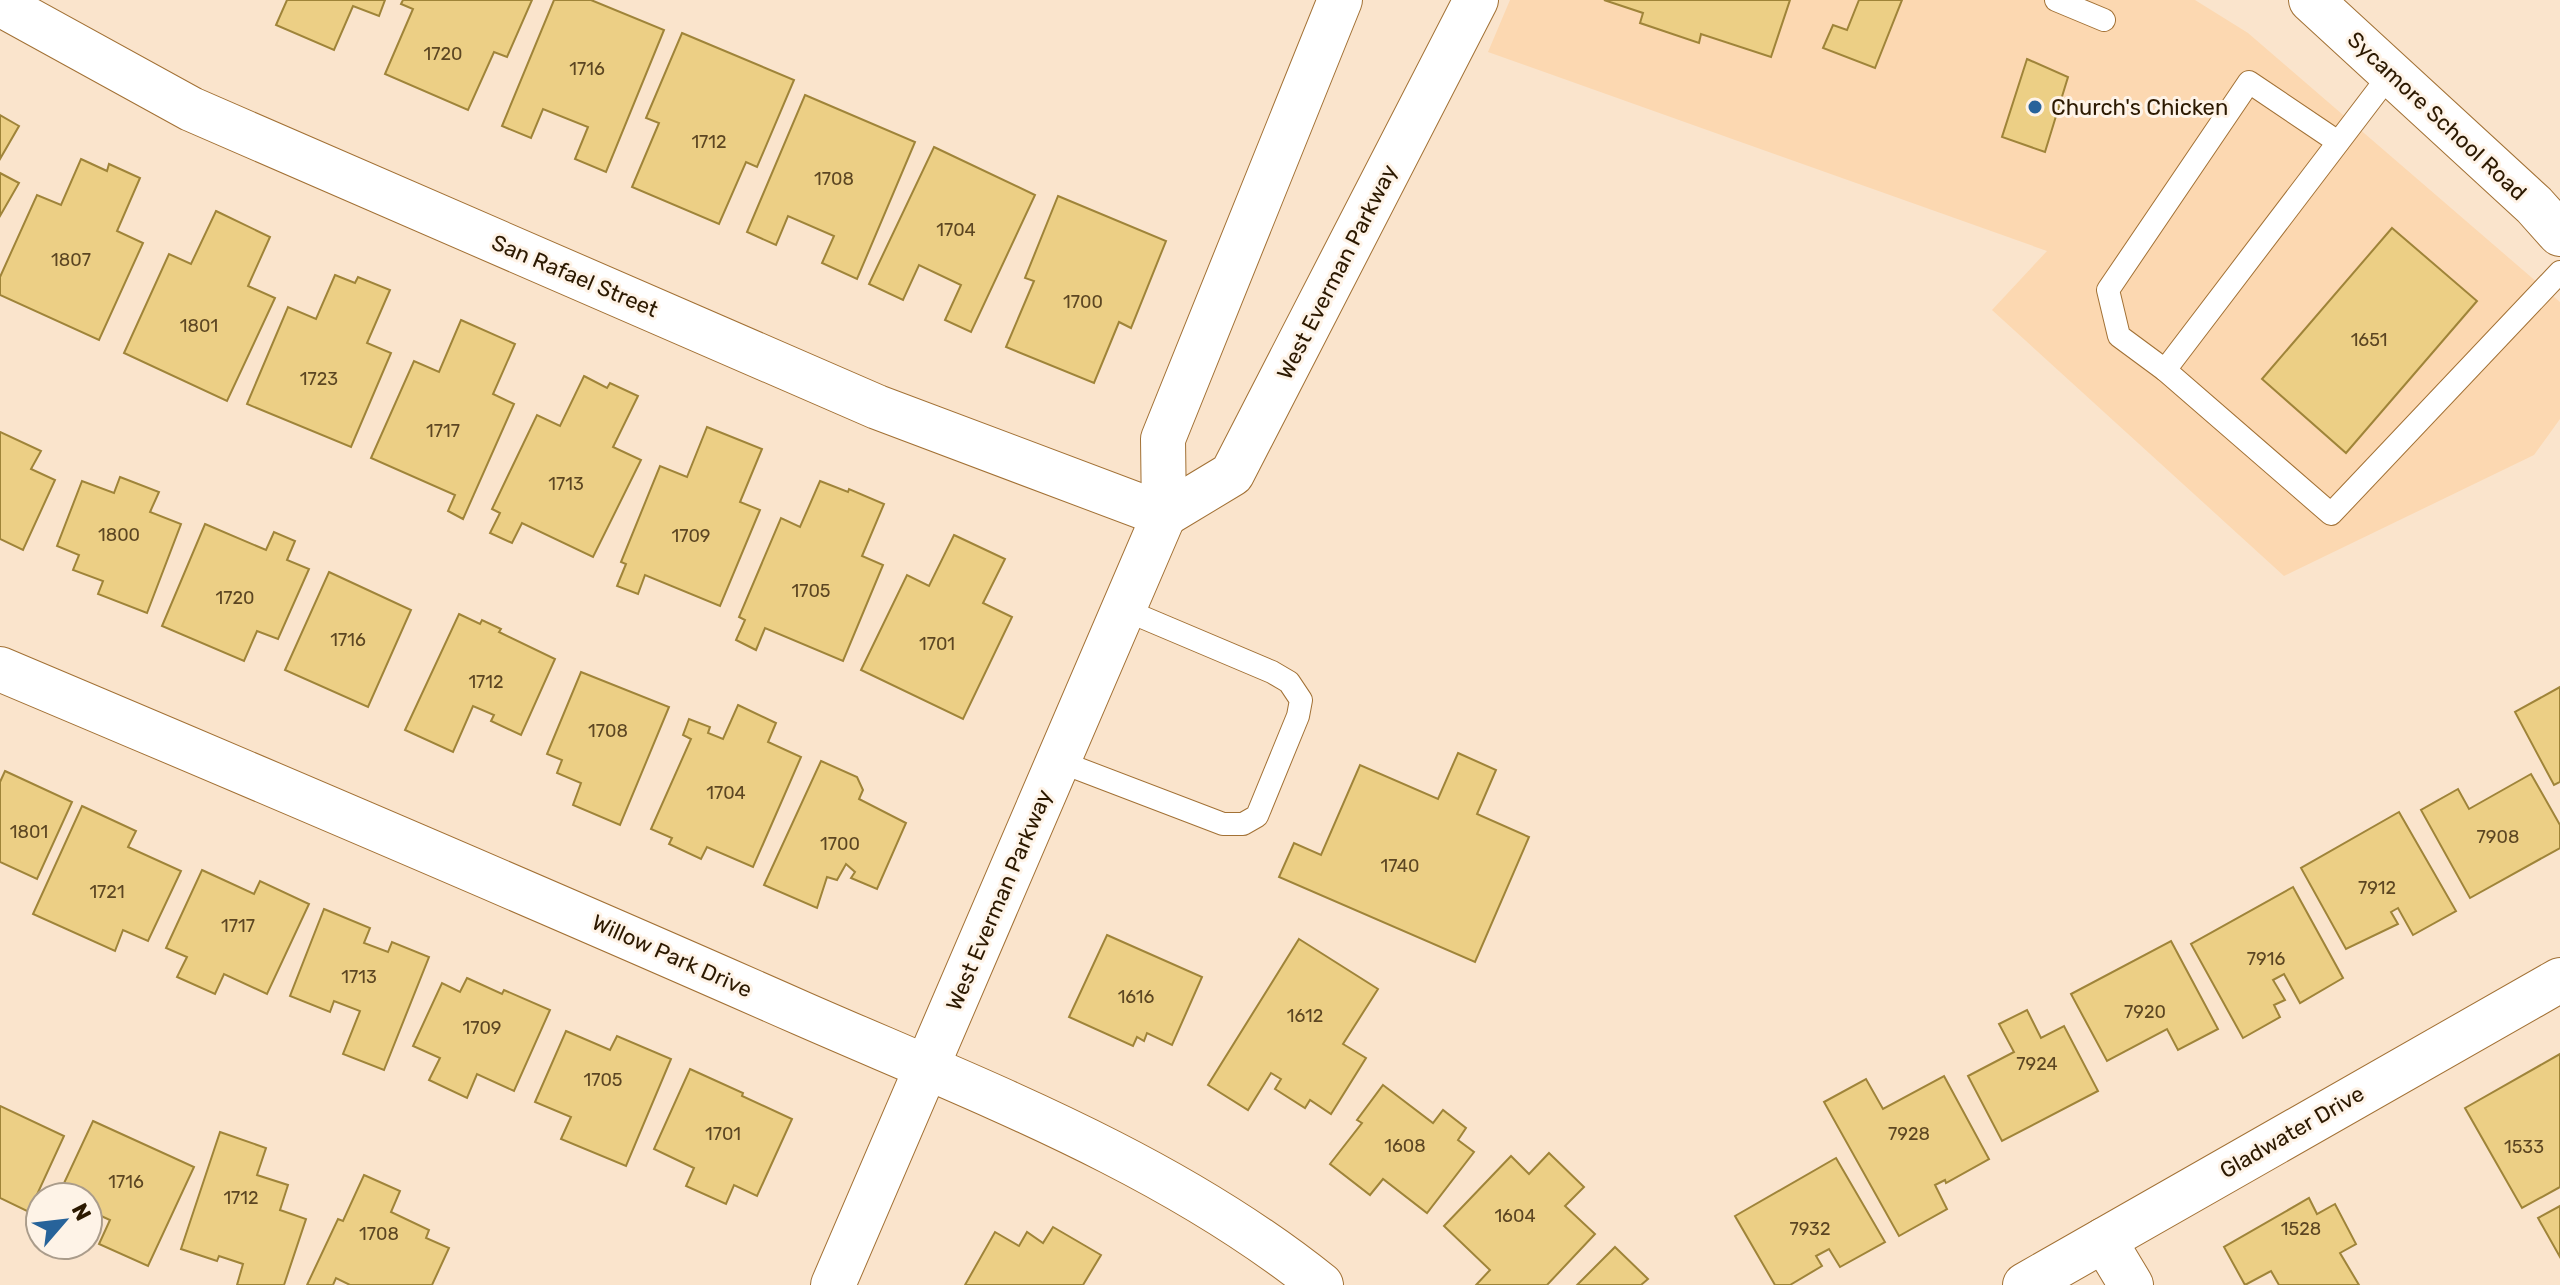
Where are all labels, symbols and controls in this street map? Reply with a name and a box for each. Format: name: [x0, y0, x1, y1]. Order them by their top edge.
street label: Sycamore School Road: [2342, 26, 2532, 206]
house number: 1720: [424, 43, 462, 65]
house number: 1716: [569, 58, 605, 80]
place label: Church's Chicken: [2051, 94, 2228, 121]
marker: Church's Chicken: [2026, 98, 2044, 116]
house number: 1712: [691, 131, 727, 153]
street label: West Everman Parkway: [1271, 160, 1403, 384]
house number: 1708: [814, 168, 854, 190]
house number: 1704: [936, 219, 976, 241]
street label: San Rafael Street: [488, 229, 663, 323]
house number: 1807: [51, 249, 91, 271]
house number: 1700: [1063, 291, 1103, 313]
house number: 1801: [180, 315, 218, 337]
house number: 1651: [2351, 329, 2387, 351]
house number: 1723: [300, 368, 338, 390]
house number: 1717: [426, 420, 460, 442]
house number: 1713: [548, 473, 584, 495]
house number: 1800: [98, 524, 140, 546]
house number: 1709: [671, 525, 711, 547]
house number: 1705: [791, 580, 831, 602]
house number: 1720: [216, 587, 254, 609]
house number: 1716: [330, 629, 366, 651]
house number: 1701: [919, 633, 955, 655]
house number: 1712: [468, 671, 504, 693]
house number: 1708: [588, 720, 628, 742]
house number: 1704: [706, 782, 746, 804]
street label: West Everman Parkway: [940, 785, 1058, 1015]
house number: 1801: [10, 821, 48, 843]
house number: 7908: [2477, 826, 2519, 848]
house number: 1700: [820, 833, 860, 855]
house number: 1740: [1381, 855, 1419, 877]
house number: 7912: [2358, 877, 2396, 899]
house number: 1721: [89, 881, 125, 903]
street label: Willow Park Drive: [588, 909, 756, 1003]
house number: 1717: [221, 915, 255, 937]
house number: 7916: [2247, 948, 2285, 970]
house number: 1713: [341, 966, 377, 988]
house number: 1616: [1118, 986, 1154, 1008]
house number: 7920: [2124, 1001, 2166, 1023]
house number: 1612: [1287, 1005, 1323, 1027]
house number: 1709: [462, 1017, 502, 1039]
house number: 7924: [2016, 1053, 2058, 1075]
house number: 1705: [583, 1069, 623, 1091]
street label: Gladwater Drive: [2215, 1080, 2369, 1184]
house number: 1701: [705, 1123, 741, 1145]
house number: 7928: [1888, 1123, 1930, 1145]
house number: 1608: [1384, 1135, 1426, 1157]
house number: 1533: [2504, 1136, 2544, 1158]
house number: 1716: [108, 1171, 144, 1193]
north arrow: [24, 1181, 104, 1261]
house number: 1712: [223, 1187, 259, 1209]
text: N: [66, 1199, 97, 1225]
house number: 1604: [1494, 1205, 1536, 1227]
house number: 7932: [1789, 1218, 1831, 1240]
house number: 1528: [2281, 1218, 2321, 1240]
house number: 1708: [359, 1223, 399, 1245]

